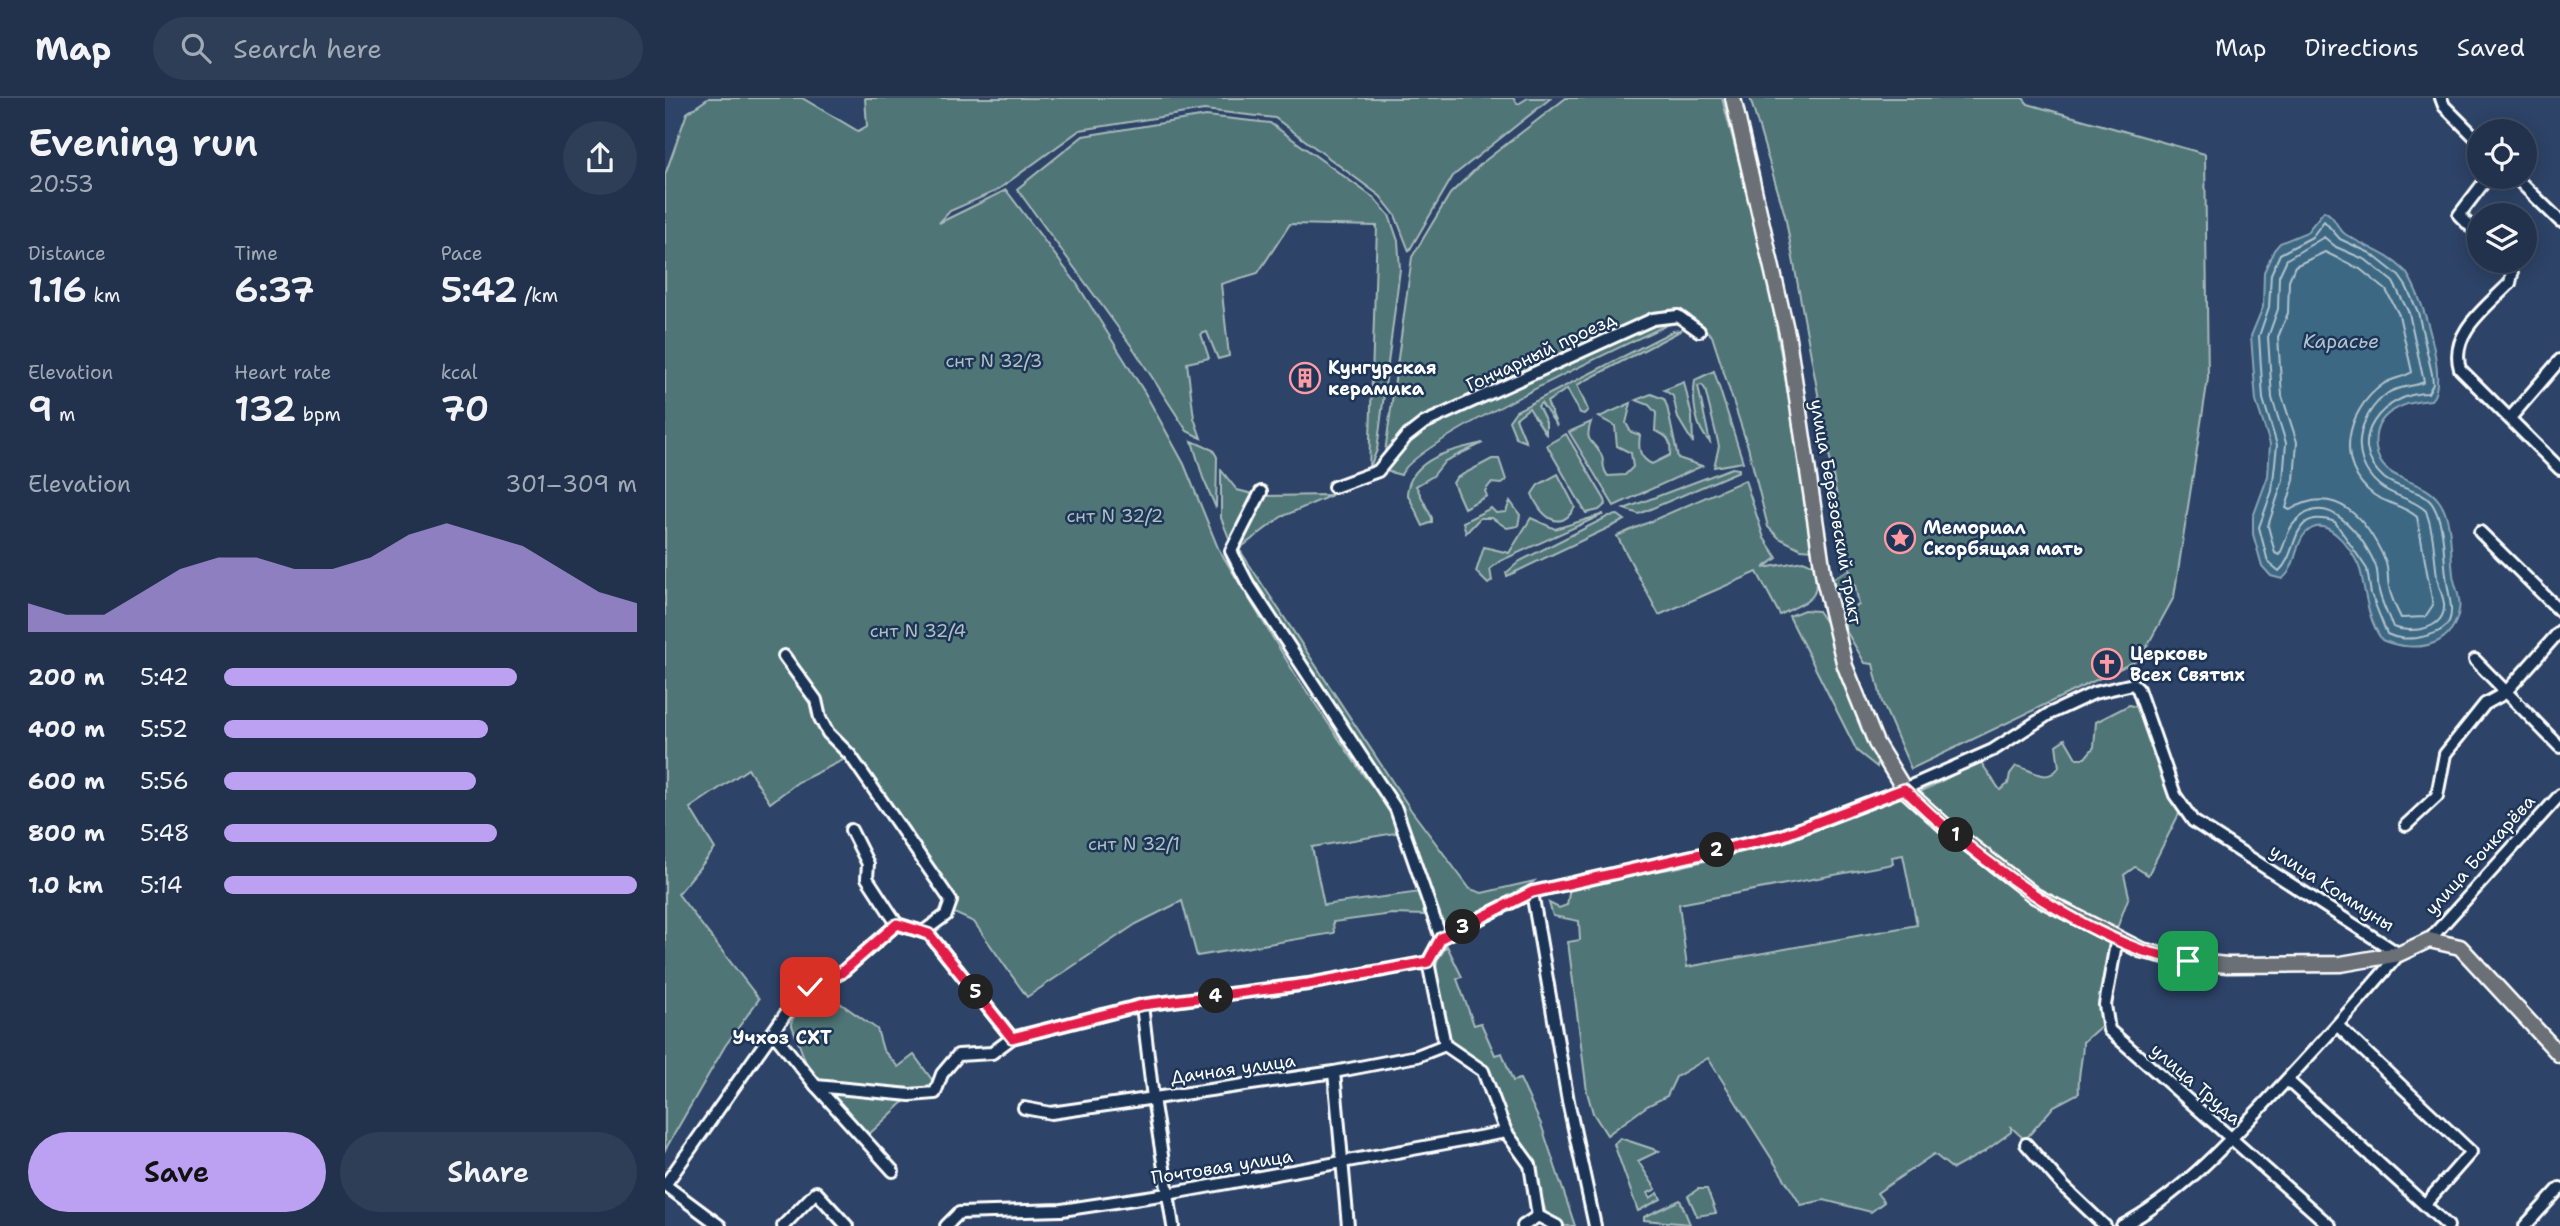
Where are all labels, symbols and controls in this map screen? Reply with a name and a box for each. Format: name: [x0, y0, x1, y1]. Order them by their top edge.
search box: [153, 17, 643, 80]
text: Map: [35, 26, 111, 71]
icon: search: [177, 29, 215, 67]
text: Search here: [233, 31, 382, 66]
text: Map: [2215, 32, 2266, 64]
text: Directions: [2304, 32, 2419, 64]
text: Saved: [2457, 32, 2525, 64]
text: Evening run: [28, 117, 258, 168]
map controls: [2467, 119, 2537, 273]
button: locate: [2467, 119, 2537, 189]
button: share: [563, 121, 637, 195]
text: 20:53: [28, 169, 94, 199]
button: layers: [2467, 203, 2537, 273]
text: Distance: [28, 241, 106, 266]
text: Time: [234, 241, 278, 266]
text: Pace: [441, 241, 482, 266]
text: 1.16: [28, 266, 87, 313]
text: 6:37: [234, 266, 315, 313]
text: 5:42: [441, 266, 518, 313]
text: km: [87, 283, 120, 308]
text: /km: [518, 283, 558, 308]
street label: Гончарный проезд: [1462, 307, 1620, 397]
water label: Карасье: [2303, 329, 2379, 354]
park label: снт N 32/3: [946, 349, 1042, 373]
place label: Кунгурская керамика: [1328, 356, 1437, 401]
text: Elevation: [28, 360, 113, 385]
text: Heart rate: [234, 360, 331, 385]
text: kcal: [441, 360, 478, 385]
building icon: Кунгурская керамика: [1288, 361, 1322, 395]
text: 9: [28, 385, 53, 432]
text: 132: [234, 385, 296, 432]
text: 70: [441, 385, 489, 432]
street label: улица Березовский тракт: [1804, 397, 1868, 627]
text: m: [53, 402, 75, 427]
text: bpm: [296, 402, 341, 427]
text: Elevation: [28, 469, 131, 499]
text: 301–309 m: [505, 469, 637, 499]
park label: снт N 32/2: [1067, 504, 1163, 528]
place label: Мемориал Скорбящая мать: [1923, 516, 2083, 561]
place icon: Мемориал Скорбящая мать: [1883, 521, 1917, 555]
park label: снт N 32/4: [870, 619, 966, 643]
place label: Церковь Всех Святых: [2130, 642, 2245, 687]
church icon: Церковь Всех Святых: [2090, 647, 2124, 681]
text: 200 m: [28, 662, 105, 692]
text: 5:42: [140, 662, 189, 692]
text: 400 m: [28, 714, 105, 744]
text: 5:52: [140, 714, 188, 744]
text: 600 m: [28, 766, 105, 796]
text: 5:56: [140, 766, 189, 796]
street label: улица Бочкарёва: [2420, 790, 2540, 920]
text: 800 m: [28, 818, 105, 848]
text: 5:48: [140, 818, 190, 848]
pin: 1: [1939, 818, 1973, 852]
text: 1: [1951, 822, 1960, 847]
park label: снт N 32/1: [1088, 832, 1180, 856]
pin: 2: [1699, 832, 1735, 868]
text: 2: [1710, 837, 1723, 862]
street label: улица Коммуны: [2265, 839, 2399, 937]
text: 1.0 km: [28, 870, 103, 900]
text: 5:14: [140, 870, 183, 900]
pin: 3: [1445, 910, 1481, 944]
text: 3: [1456, 914, 1469, 939]
pin: [2158, 931, 2218, 991]
icon: arrive: [2169, 942, 2207, 980]
pin: [780, 957, 840, 1017]
icon: check: [791, 968, 829, 1006]
pin: 5: [959, 974, 993, 1010]
pin: 4: [1199, 978, 1233, 1014]
text: 5: [970, 979, 981, 1004]
text: 4: [1209, 983, 1222, 1008]
district label: Учхоз СХТ: [732, 1025, 832, 1050]
street label: улица Труда: [2146, 1038, 2246, 1130]
street label: Дачная улица: [1169, 1048, 1297, 1090]
button: Save: [28, 1132, 326, 1212]
button: Share: [340, 1132, 637, 1212]
street label: Почтовая улица: [1150, 1144, 1294, 1190]

